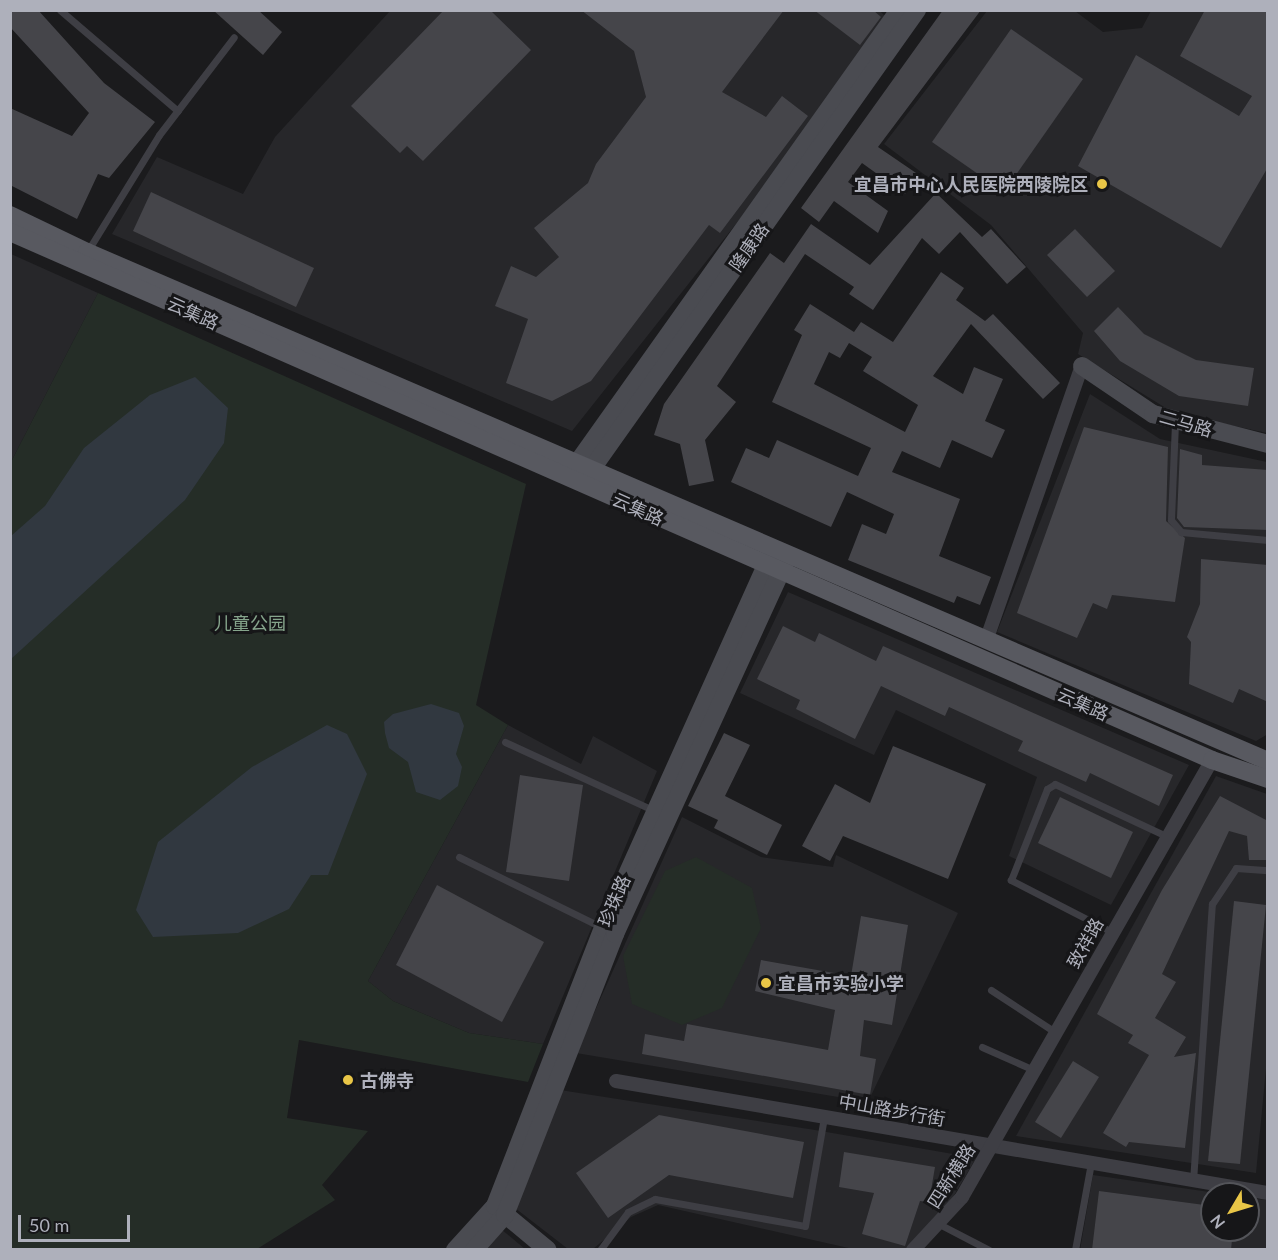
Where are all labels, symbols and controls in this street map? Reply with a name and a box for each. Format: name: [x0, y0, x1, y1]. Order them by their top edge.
place label: 宜昌市中心人民医院西陵院区: [854, 173, 1088, 195]
marker: 宜昌市中心人民医院西陵院区: [1093, 175, 1111, 193]
street label: 隆康路: [725, 219, 773, 275]
street label: 云集路: [164, 292, 222, 334]
street label: 二马路: [1157, 405, 1215, 441]
street label: 云集路: [609, 488, 667, 530]
park label: 儿童公园: [214, 612, 286, 634]
street label: 云集路: [1054, 683, 1112, 725]
street label: 珍珠路: [594, 872, 634, 930]
street label: 致祥路: [1062, 914, 1108, 972]
place label: 宜昌市实验小学: [778, 972, 904, 994]
marker: 宜昌市实验小学: [759, 976, 773, 990]
place label: 古佛寺: [360, 1069, 414, 1091]
marker: 古佛寺: [341, 1073, 355, 1087]
street label: 中山路步行街: [837, 1090, 947, 1130]
street label: 四新横路: [923, 1140, 979, 1212]
north arrow: [1200, 1182, 1260, 1242]
scale bar: [21, 1203, 134, 1241]
text: N: [1206, 1211, 1228, 1233]
text: 50 m: [29, 1214, 69, 1236]

